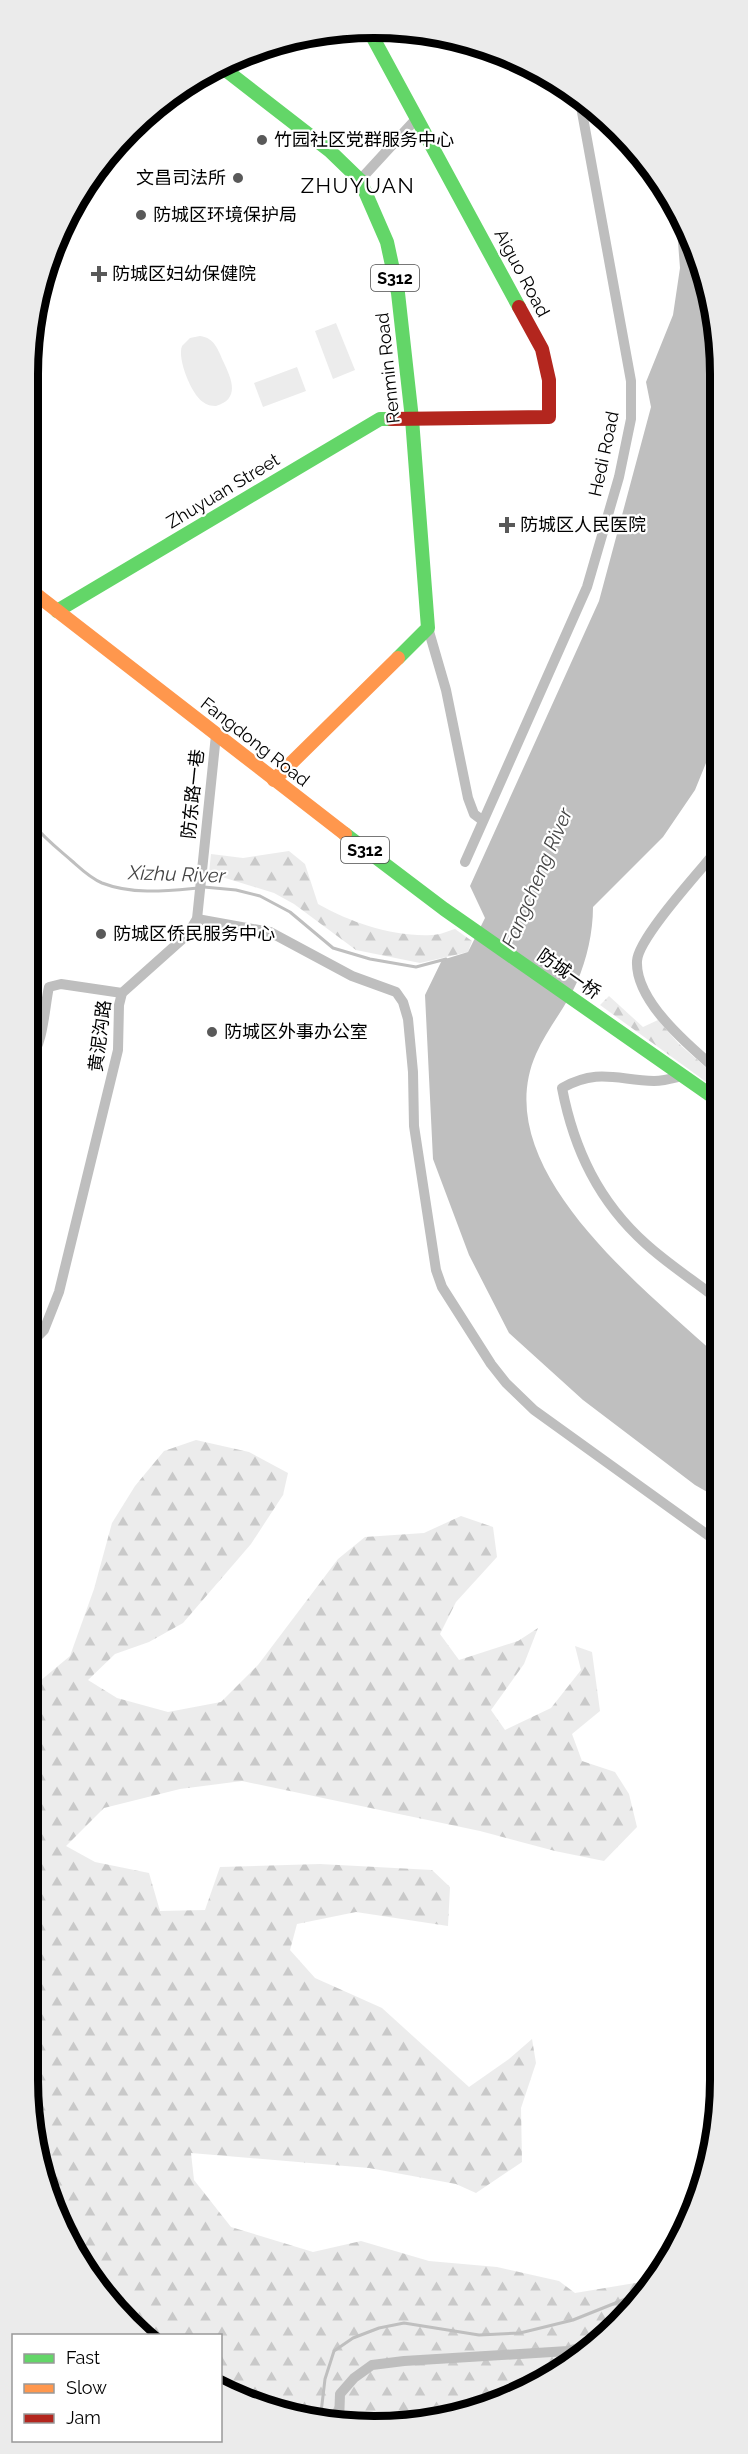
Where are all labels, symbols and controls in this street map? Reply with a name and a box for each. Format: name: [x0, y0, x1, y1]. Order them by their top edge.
place label: 竹园社区党群服务中心: [274, 129, 454, 150]
marker: 竹园社区党群服务中心: [255, 133, 269, 147]
place label: 文昌司法所: [136, 167, 226, 188]
marker: 文昌司法所: [231, 171, 245, 185]
district label: ZHUYUAN: [301, 173, 415, 198]
place label: 防城区环境保护局: [153, 204, 297, 225]
marker: 防城区环境保护局: [134, 208, 148, 222]
street label: Aiguo Road: [491, 225, 554, 320]
place label: 防城区妇幼保健院: [112, 263, 256, 284]
marker: 防城区妇幼保健院: [90, 265, 108, 283]
road number: S312: [371, 265, 419, 291]
street label: Renmin Road: [371, 312, 404, 424]
street label: Hedi Road: [584, 409, 623, 498]
street label: Zhuyuan Street: [163, 449, 283, 532]
place label: 防城区人民医院: [520, 514, 646, 535]
marker: 防城区人民医院: [498, 516, 516, 534]
street label: Fangdong Road: [197, 693, 314, 791]
street label: 防东路一巷: [177, 748, 208, 840]
water label: Fangcheng River: [497, 803, 578, 952]
road number: S312: [341, 837, 389, 863]
water label: Xizhu River: [126, 860, 227, 888]
place label: 防城区侨民服务中心: [113, 923, 275, 944]
marker: 防城区侨民服务中心: [94, 927, 108, 941]
street label: 防城一桥: [534, 944, 605, 1003]
street label: 黄泥沟路: [85, 999, 114, 1073]
place label: 防城区外事办公室: [224, 1021, 368, 1042]
marker: 防城区外事办公室: [205, 1025, 219, 1039]
legend: [12, 2334, 222, 2442]
text: Fast: [66, 2347, 100, 2368]
text: Slow: [66, 2377, 107, 2398]
text: Jam: [66, 2407, 101, 2428]

